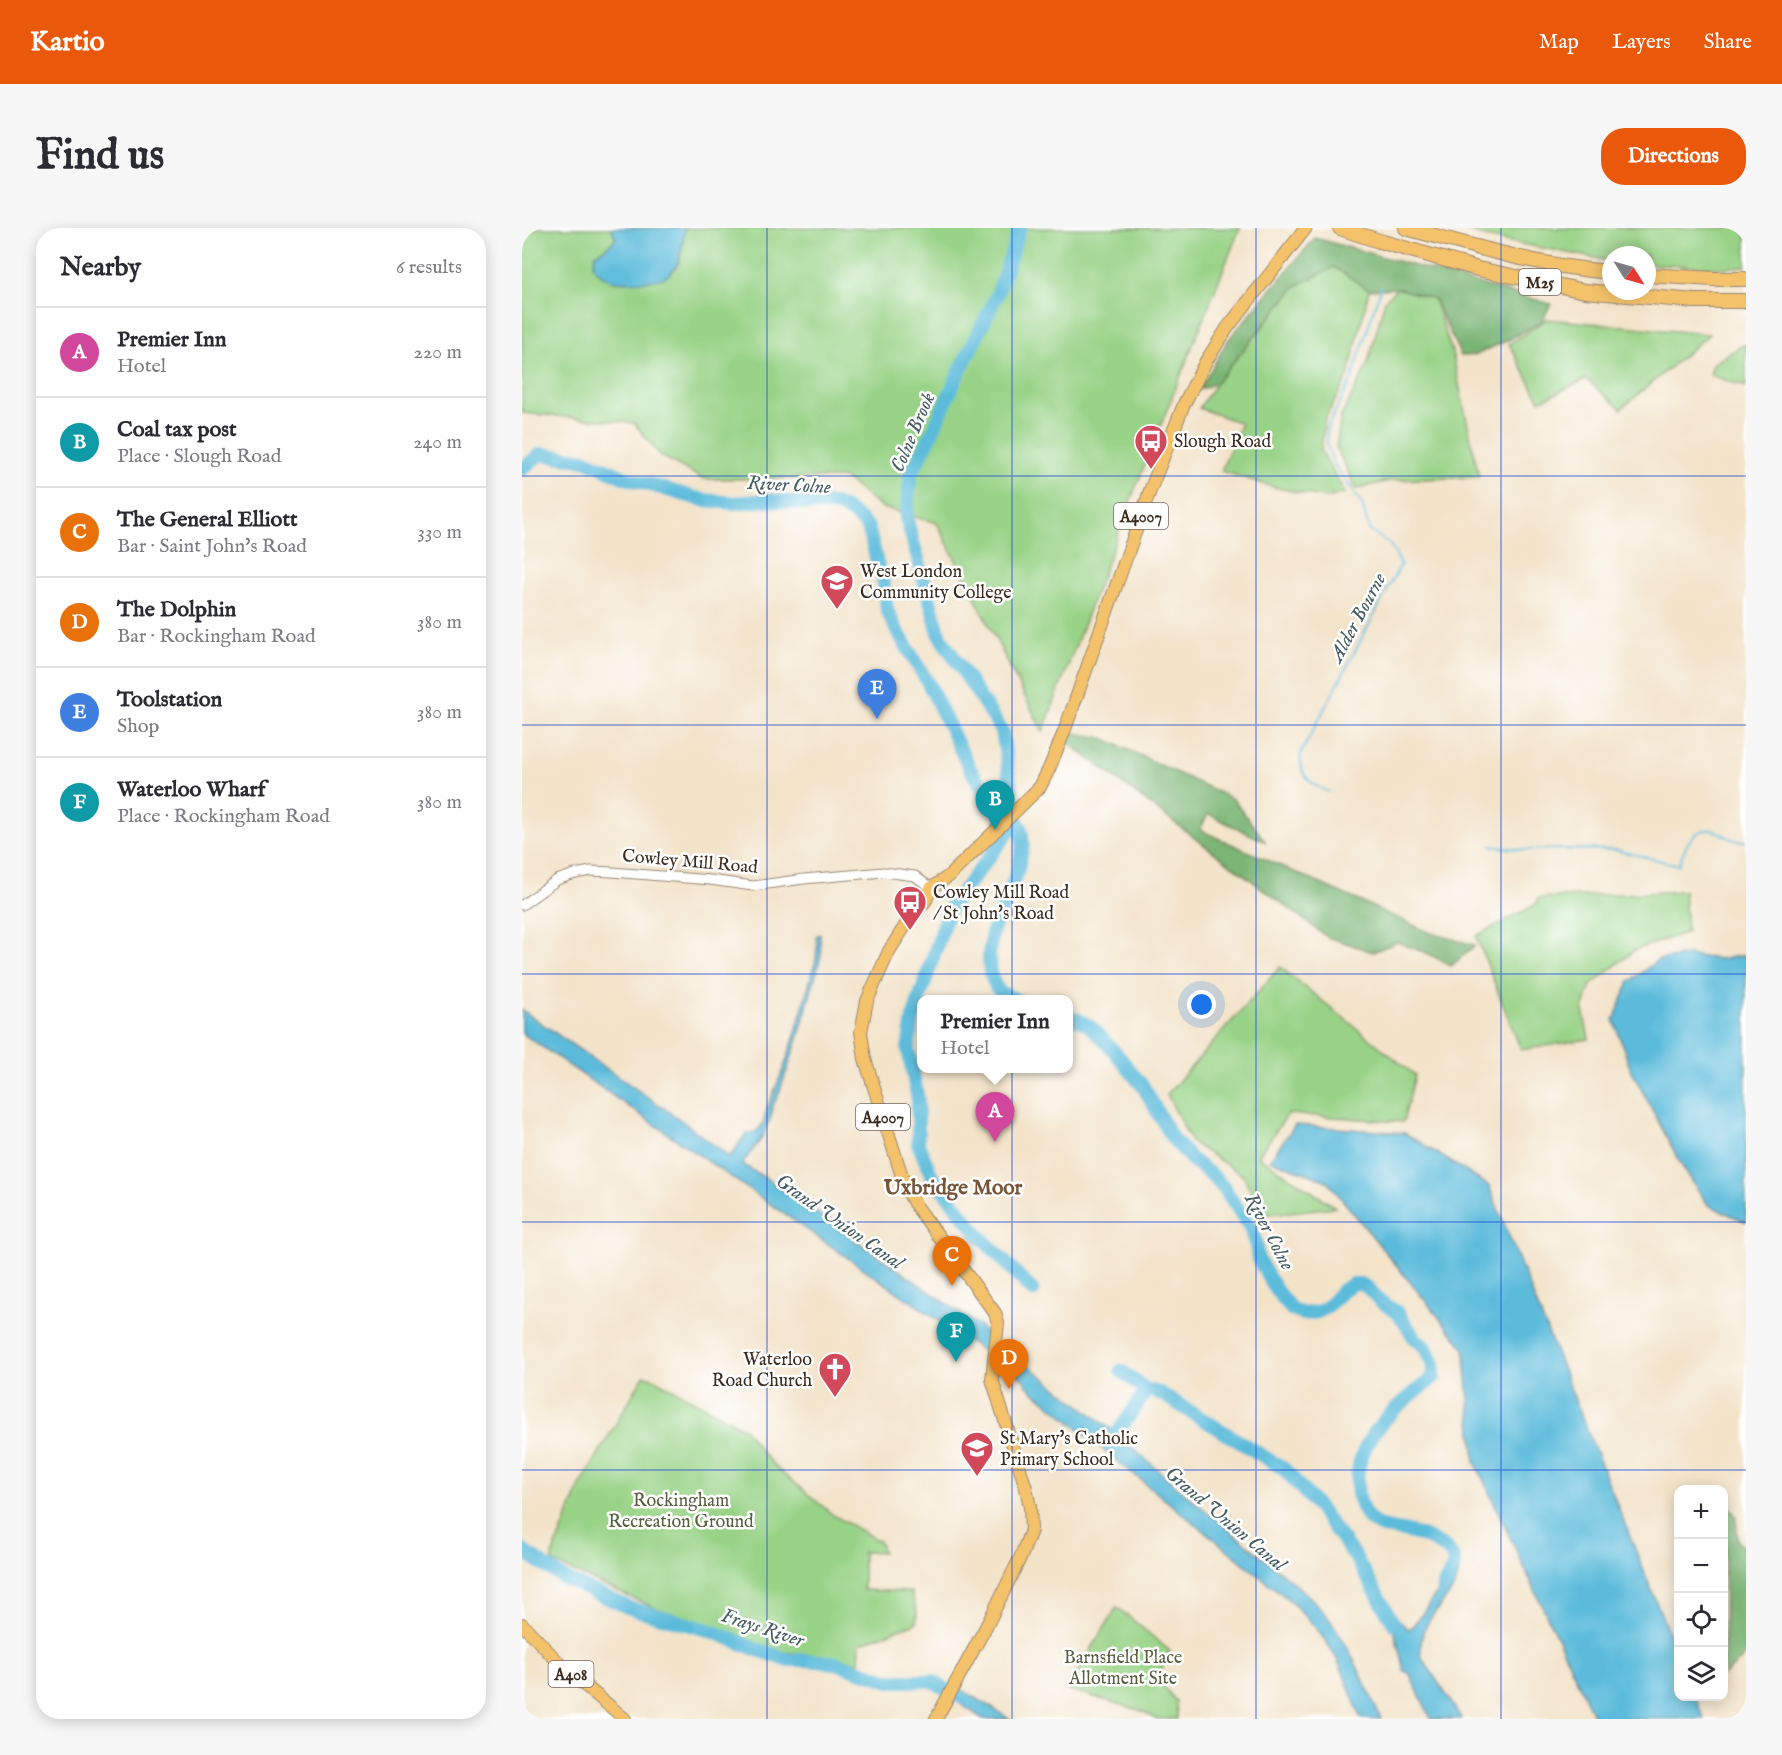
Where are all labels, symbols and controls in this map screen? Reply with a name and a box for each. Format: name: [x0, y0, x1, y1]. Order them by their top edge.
text: Kartio: [30, 25, 105, 60]
text: Map: [1539, 29, 1579, 56]
text: Layers: [1612, 29, 1671, 56]
text: Share: [1704, 29, 1752, 56]
button: Directions: [1601, 128, 1746, 185]
text: Find us: [36, 130, 164, 183]
north arrow: [1602, 246, 1656, 300]
text: Nearby: [60, 251, 141, 284]
text: 6 results: [396, 255, 462, 280]
road number: M25: [1519, 269, 1561, 295]
text: Premier Inn: [117, 326, 227, 354]
text: A: [73, 340, 86, 365]
text: 220 m: [414, 340, 462, 365]
text: Hotel: [117, 354, 166, 379]
water label: Colne Brook: [885, 389, 941, 476]
text: Coal tax post: [117, 416, 237, 444]
bus stop icon: Slough Road: [1133, 423, 1169, 470]
text: B: [73, 430, 86, 455]
text: 240 m: [413, 430, 462, 455]
place label: Slough Road: [1174, 431, 1271, 454]
text: Place · Slough Road: [117, 444, 281, 469]
water label: River Colne: [746, 471, 832, 500]
road number: A4007: [1114, 503, 1168, 529]
text: The General Elliott: [117, 506, 298, 534]
text: C: [72, 520, 87, 545]
text: 330 m: [417, 520, 462, 545]
text: Bar · Saint John's Road: [117, 534, 307, 559]
place label: West London Community College: [860, 561, 1011, 605]
school or university icon: West London Community College: [819, 563, 855, 610]
water label: Alder Bourne: [1323, 569, 1392, 668]
text: The Dolphin: [117, 596, 236, 624]
text: D: [71, 610, 88, 635]
text: 380 m: [417, 610, 462, 635]
text: Bar · Rockingham Road: [117, 624, 316, 649]
pin: E: [858, 670, 896, 719]
text: Toolstation: [117, 686, 222, 714]
text: E: [73, 700, 86, 725]
text: 380 m: [417, 700, 462, 725]
text: Shop: [117, 714, 159, 739]
text: Waterloo Wharf: [117, 776, 265, 804]
pin: B: [976, 780, 1014, 830]
text: F: [73, 790, 86, 815]
text: 380 m: [417, 790, 462, 815]
text: Place · Rockingham Road: [117, 804, 330, 829]
street label: Cowley Mill Road: [621, 845, 759, 880]
place label: Cowley Mill Road / St John's Road: [933, 882, 1070, 926]
bus stop icon: Cowley Mill Road / St John's Road: [892, 884, 928, 931]
your location: [1187, 990, 1216, 1019]
popup: [917, 995, 1073, 1073]
text: Premier Inn: [940, 1008, 1050, 1036]
text: Hotel: [940, 1036, 989, 1061]
pin: A: [976, 1092, 1014, 1142]
road number: A4007: [856, 1104, 910, 1130]
water label: Grand Union Canal: [770, 1169, 910, 1277]
district label: Uxbridge Moor: [883, 1175, 1023, 1202]
water label: River Colne: [1238, 1189, 1300, 1275]
pin: C: [932, 1236, 972, 1286]
pin: F: [936, 1312, 976, 1362]
pin: D: [990, 1340, 1028, 1389]
place label: Waterloo Road Church: [712, 1349, 812, 1393]
church icon: Waterloo Road Church: [817, 1351, 853, 1398]
place label: St Mary's Catholic Primary School: [1000, 1428, 1138, 1472]
school or university icon: St Mary's Catholic Primary School: [959, 1430, 995, 1477]
water label: Grand Union Canal: [1159, 1461, 1292, 1579]
map controls: [1674, 1485, 1728, 1701]
button: +: [1674, 1485, 1728, 1539]
park label: Rockingham Recreation Ground: [608, 1490, 754, 1534]
button: −: [1674, 1539, 1728, 1593]
button: locate: [1674, 1593, 1728, 1647]
water label: Frays River: [718, 1603, 808, 1654]
park label: Barnsfield Place Allotment Site: [1064, 1647, 1182, 1691]
button: layers: [1674, 1647, 1728, 1701]
road number: A408: [548, 1661, 594, 1687]

